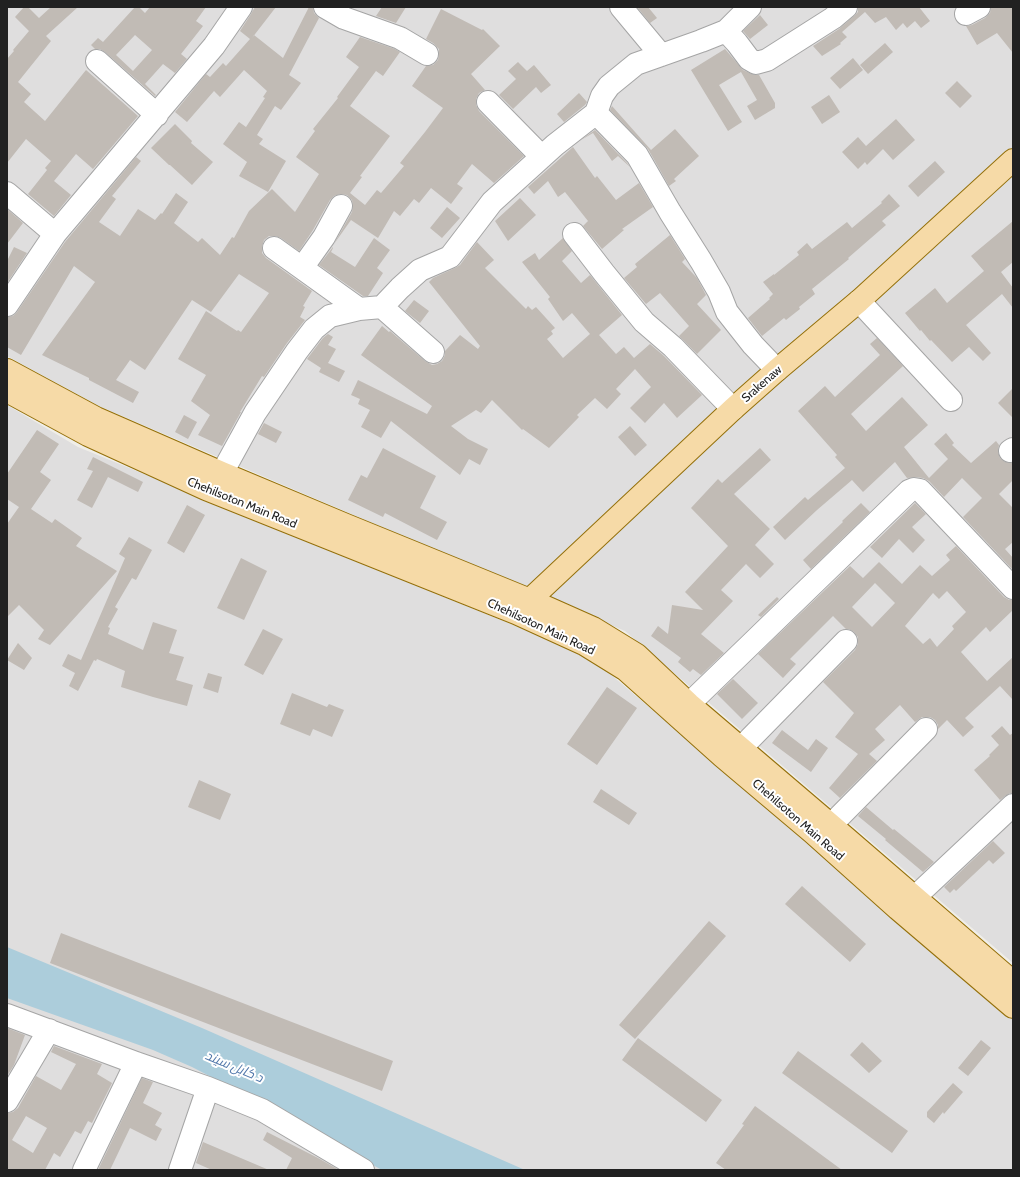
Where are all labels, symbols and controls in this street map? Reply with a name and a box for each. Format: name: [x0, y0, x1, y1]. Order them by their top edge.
street label: Srakenaw: [739, 363, 785, 405]
street label: Chehilsoton Main Road: [185, 474, 299, 532]
street label: Chehilsoton Main Road: [485, 596, 597, 658]
street label: Chehilsoton Main Road: [749, 776, 847, 864]
water label: د کابل سيند: [203, 1048, 265, 1086]

